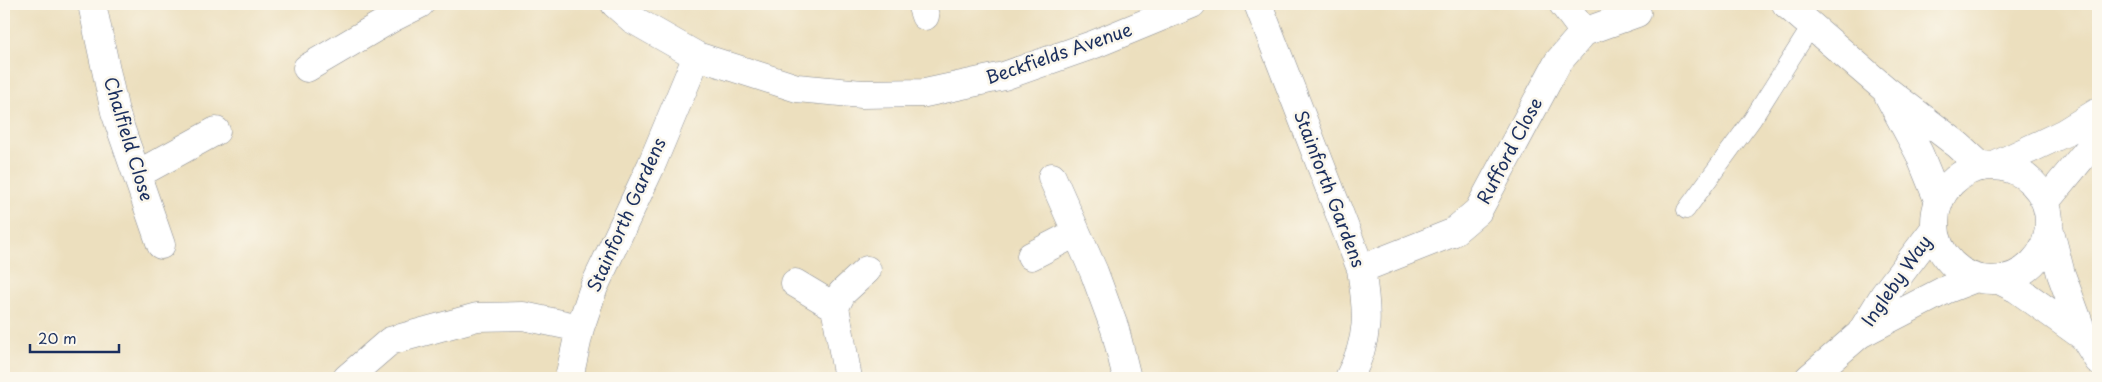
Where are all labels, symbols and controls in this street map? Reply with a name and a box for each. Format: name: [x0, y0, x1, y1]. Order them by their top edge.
street label: Beckfields Avenue: [982, 15, 1135, 90]
street label: Chalfield Close: [98, 73, 161, 204]
street label: Rufford Close: [1469, 92, 1548, 209]
street label: Stainforth Gardens: [1288, 106, 1373, 271]
street label: Stainforth Gardens: [579, 133, 672, 296]
street label: Ingleby Way: [1854, 229, 1937, 331]
scale bar: [30, 322, 119, 354]
text: 20 m: [38, 326, 77, 349]

